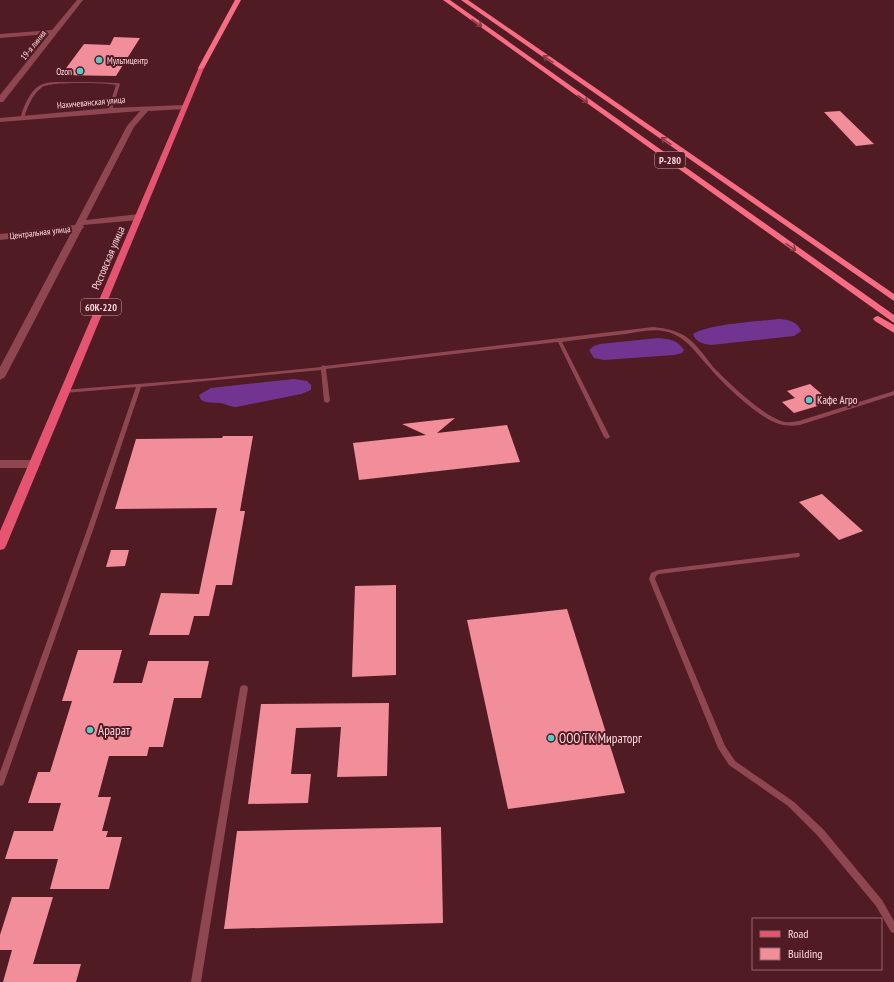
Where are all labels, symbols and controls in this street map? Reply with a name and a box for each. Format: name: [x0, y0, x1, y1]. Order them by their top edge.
one-way arrow: [471, 19, 482, 27]
street label: 19-я линия: [18, 28, 48, 62]
marker: Мультицентр: [94, 55, 104, 65]
place label: Мультицентр: [107, 55, 148, 66]
one-way arrow: [543, 55, 554, 63]
place label: Ozon: [56, 66, 72, 77]
marker: Ozon: [75, 66, 85, 76]
street label: Нахичеванская улица: [56, 93, 126, 110]
one-way arrow: [577, 94, 588, 103]
one-way arrow: [661, 137, 672, 145]
road number: Р-280: [655, 152, 685, 168]
street label: Центральная улица: [9, 223, 71, 241]
street label: Ростовская улица: [88, 224, 128, 292]
one-way arrow: [786, 243, 797, 251]
road number: 60К-220: [81, 299, 121, 315]
place label: Кафе Агро: [817, 393, 858, 407]
marker: Кафе Агро: [804, 395, 814, 405]
place label: Арарат: [98, 722, 131, 739]
marker: Арарат: [85, 725, 95, 735]
place label: ООО ТК Мираторг: [559, 730, 642, 747]
marker: ООО ТК Мираторг: [546, 733, 556, 743]
legend: [752, 918, 882, 970]
text: Road: [788, 926, 808, 941]
text: Building: [788, 946, 823, 961]

